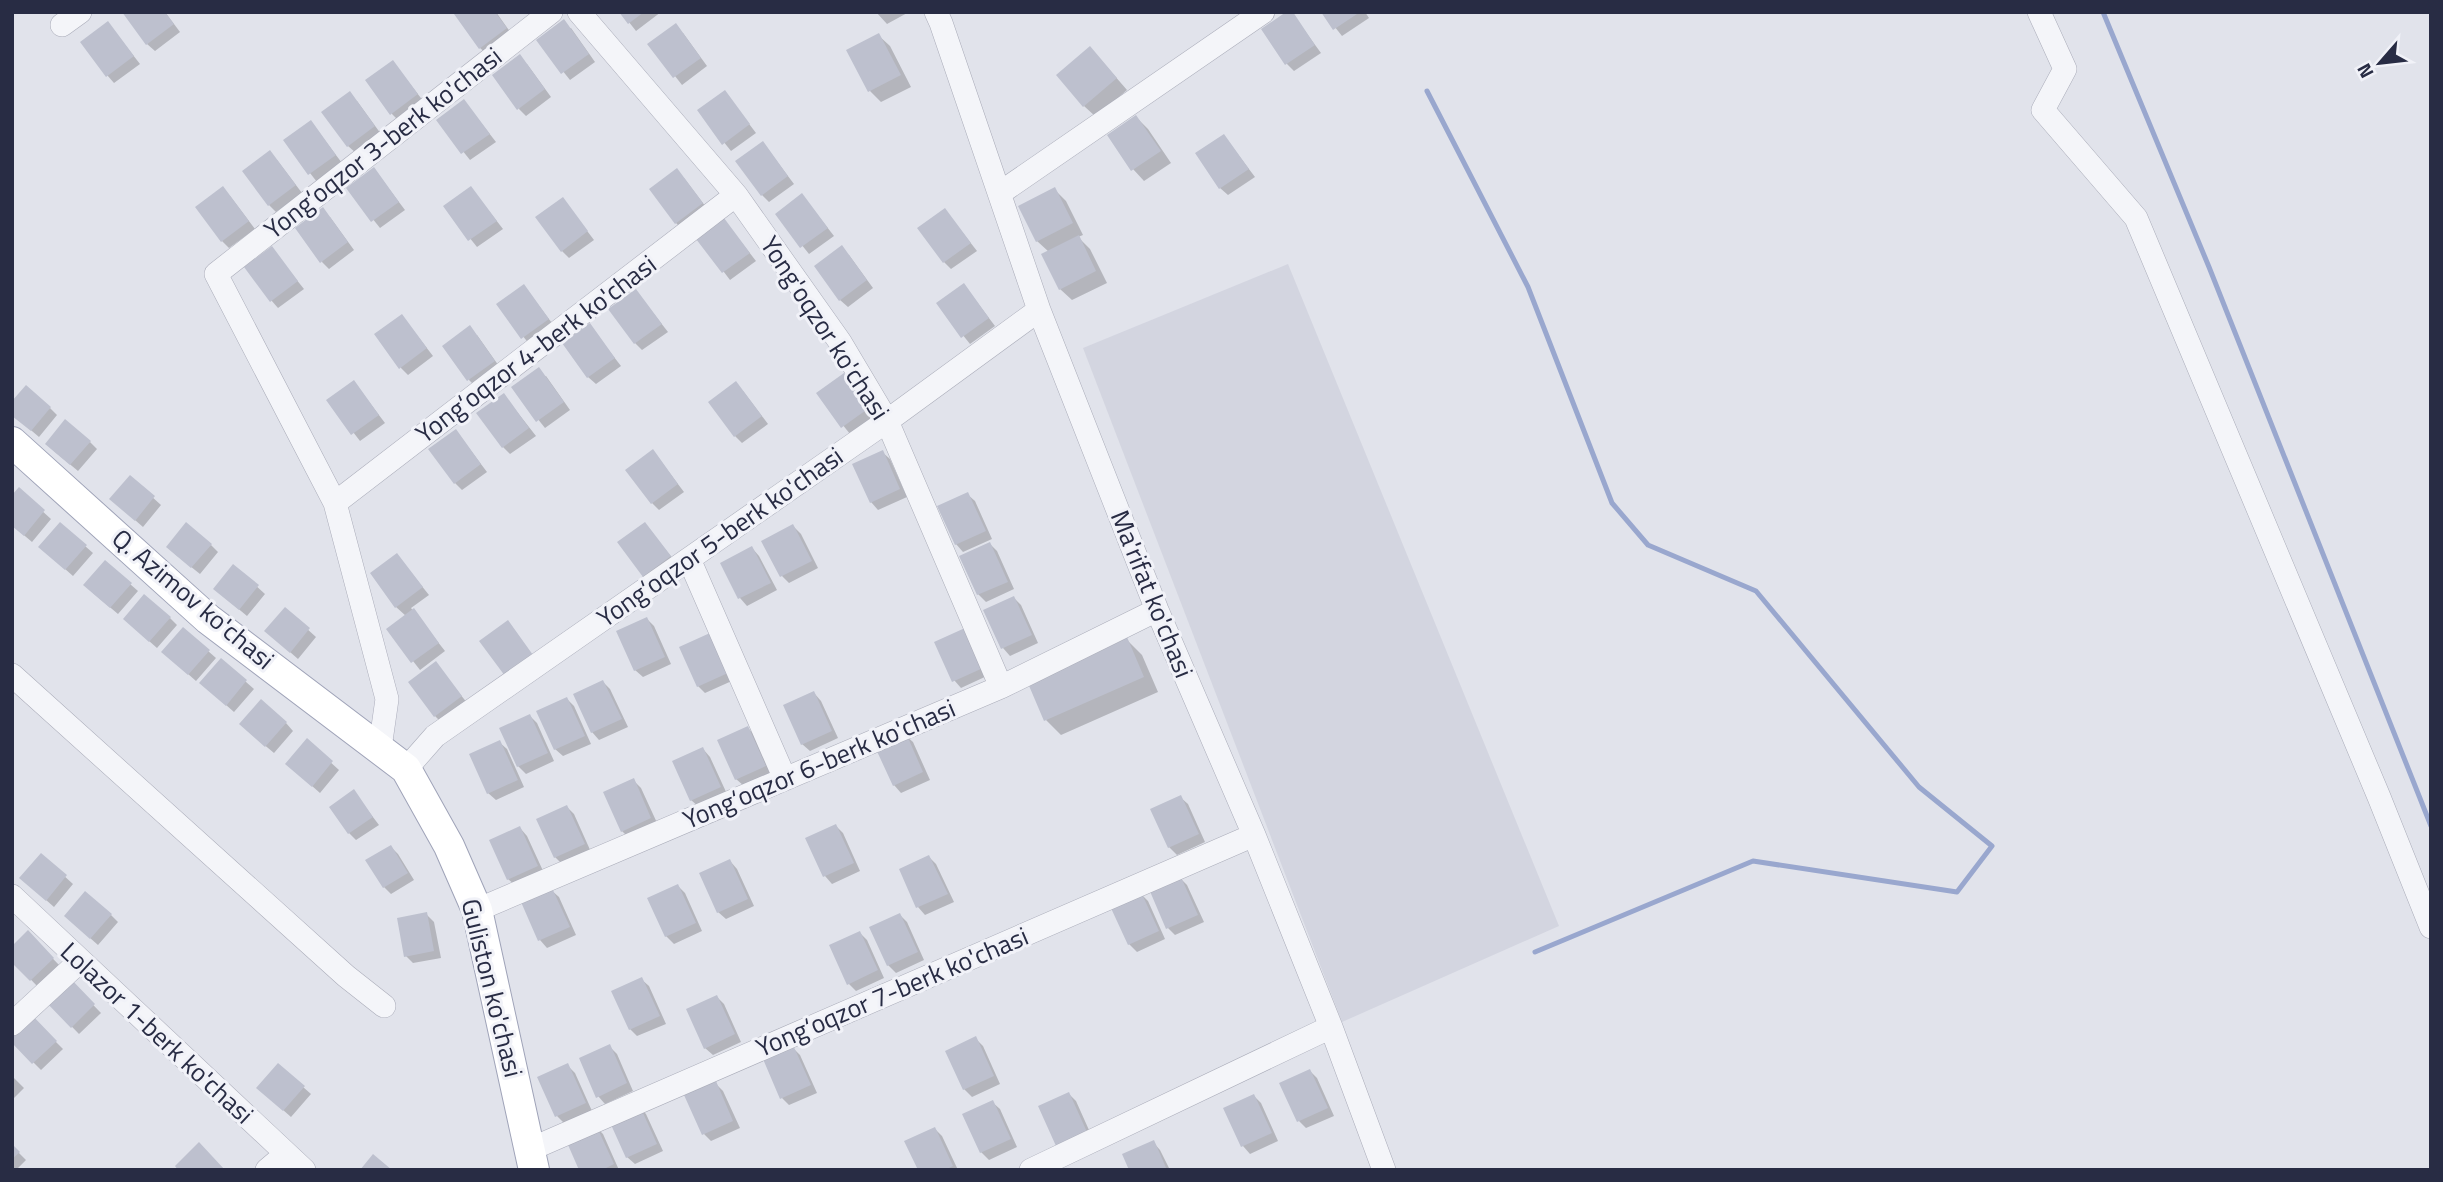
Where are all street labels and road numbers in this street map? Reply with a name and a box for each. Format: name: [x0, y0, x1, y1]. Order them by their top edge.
street label: Yong‘oqzor 3-berk ko'chasi: [255, 37, 510, 248]
street label: Yong'oqzor ko'chasi: [751, 228, 900, 427]
street label: Yong‘oqzor 4-berk ko'chasi: [407, 245, 664, 452]
street label: Yong‘oqzor 5-berk ko'chasi: [589, 437, 851, 636]
street label: Ma'rifat ko'chasi: [1101, 504, 1204, 684]
street label: Q. Azimov ko'chasi: [104, 519, 283, 678]
street label: Yong‘oqzor 6-berk ko'chasi: [677, 688, 961, 839]
street label: Guliston ko'chasi: [451, 895, 534, 1081]
street label: Yong‘oqzor 7-berk ko'chasi: [750, 916, 1034, 1067]
street label: Lolazor 1-berk ko'chasi: [52, 933, 263, 1133]

